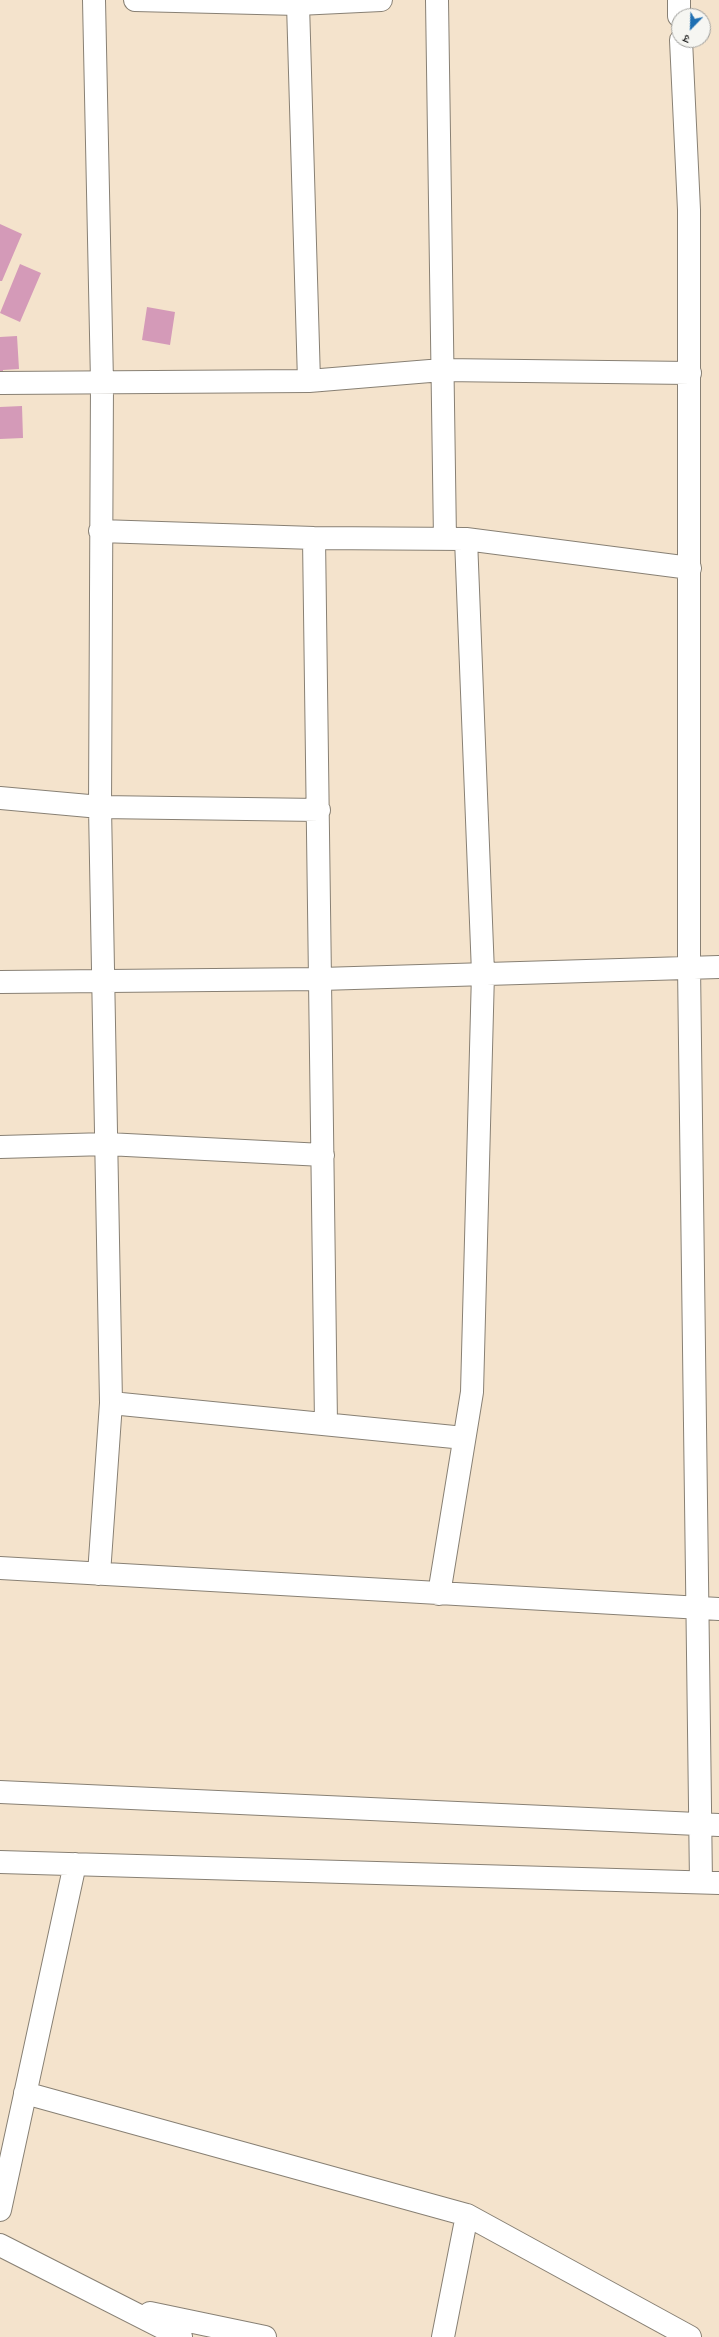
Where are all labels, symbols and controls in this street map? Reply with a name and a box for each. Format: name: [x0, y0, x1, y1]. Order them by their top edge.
north arrow: [671, 8, 711, 48]
text: उ: [681, 31, 692, 46]

